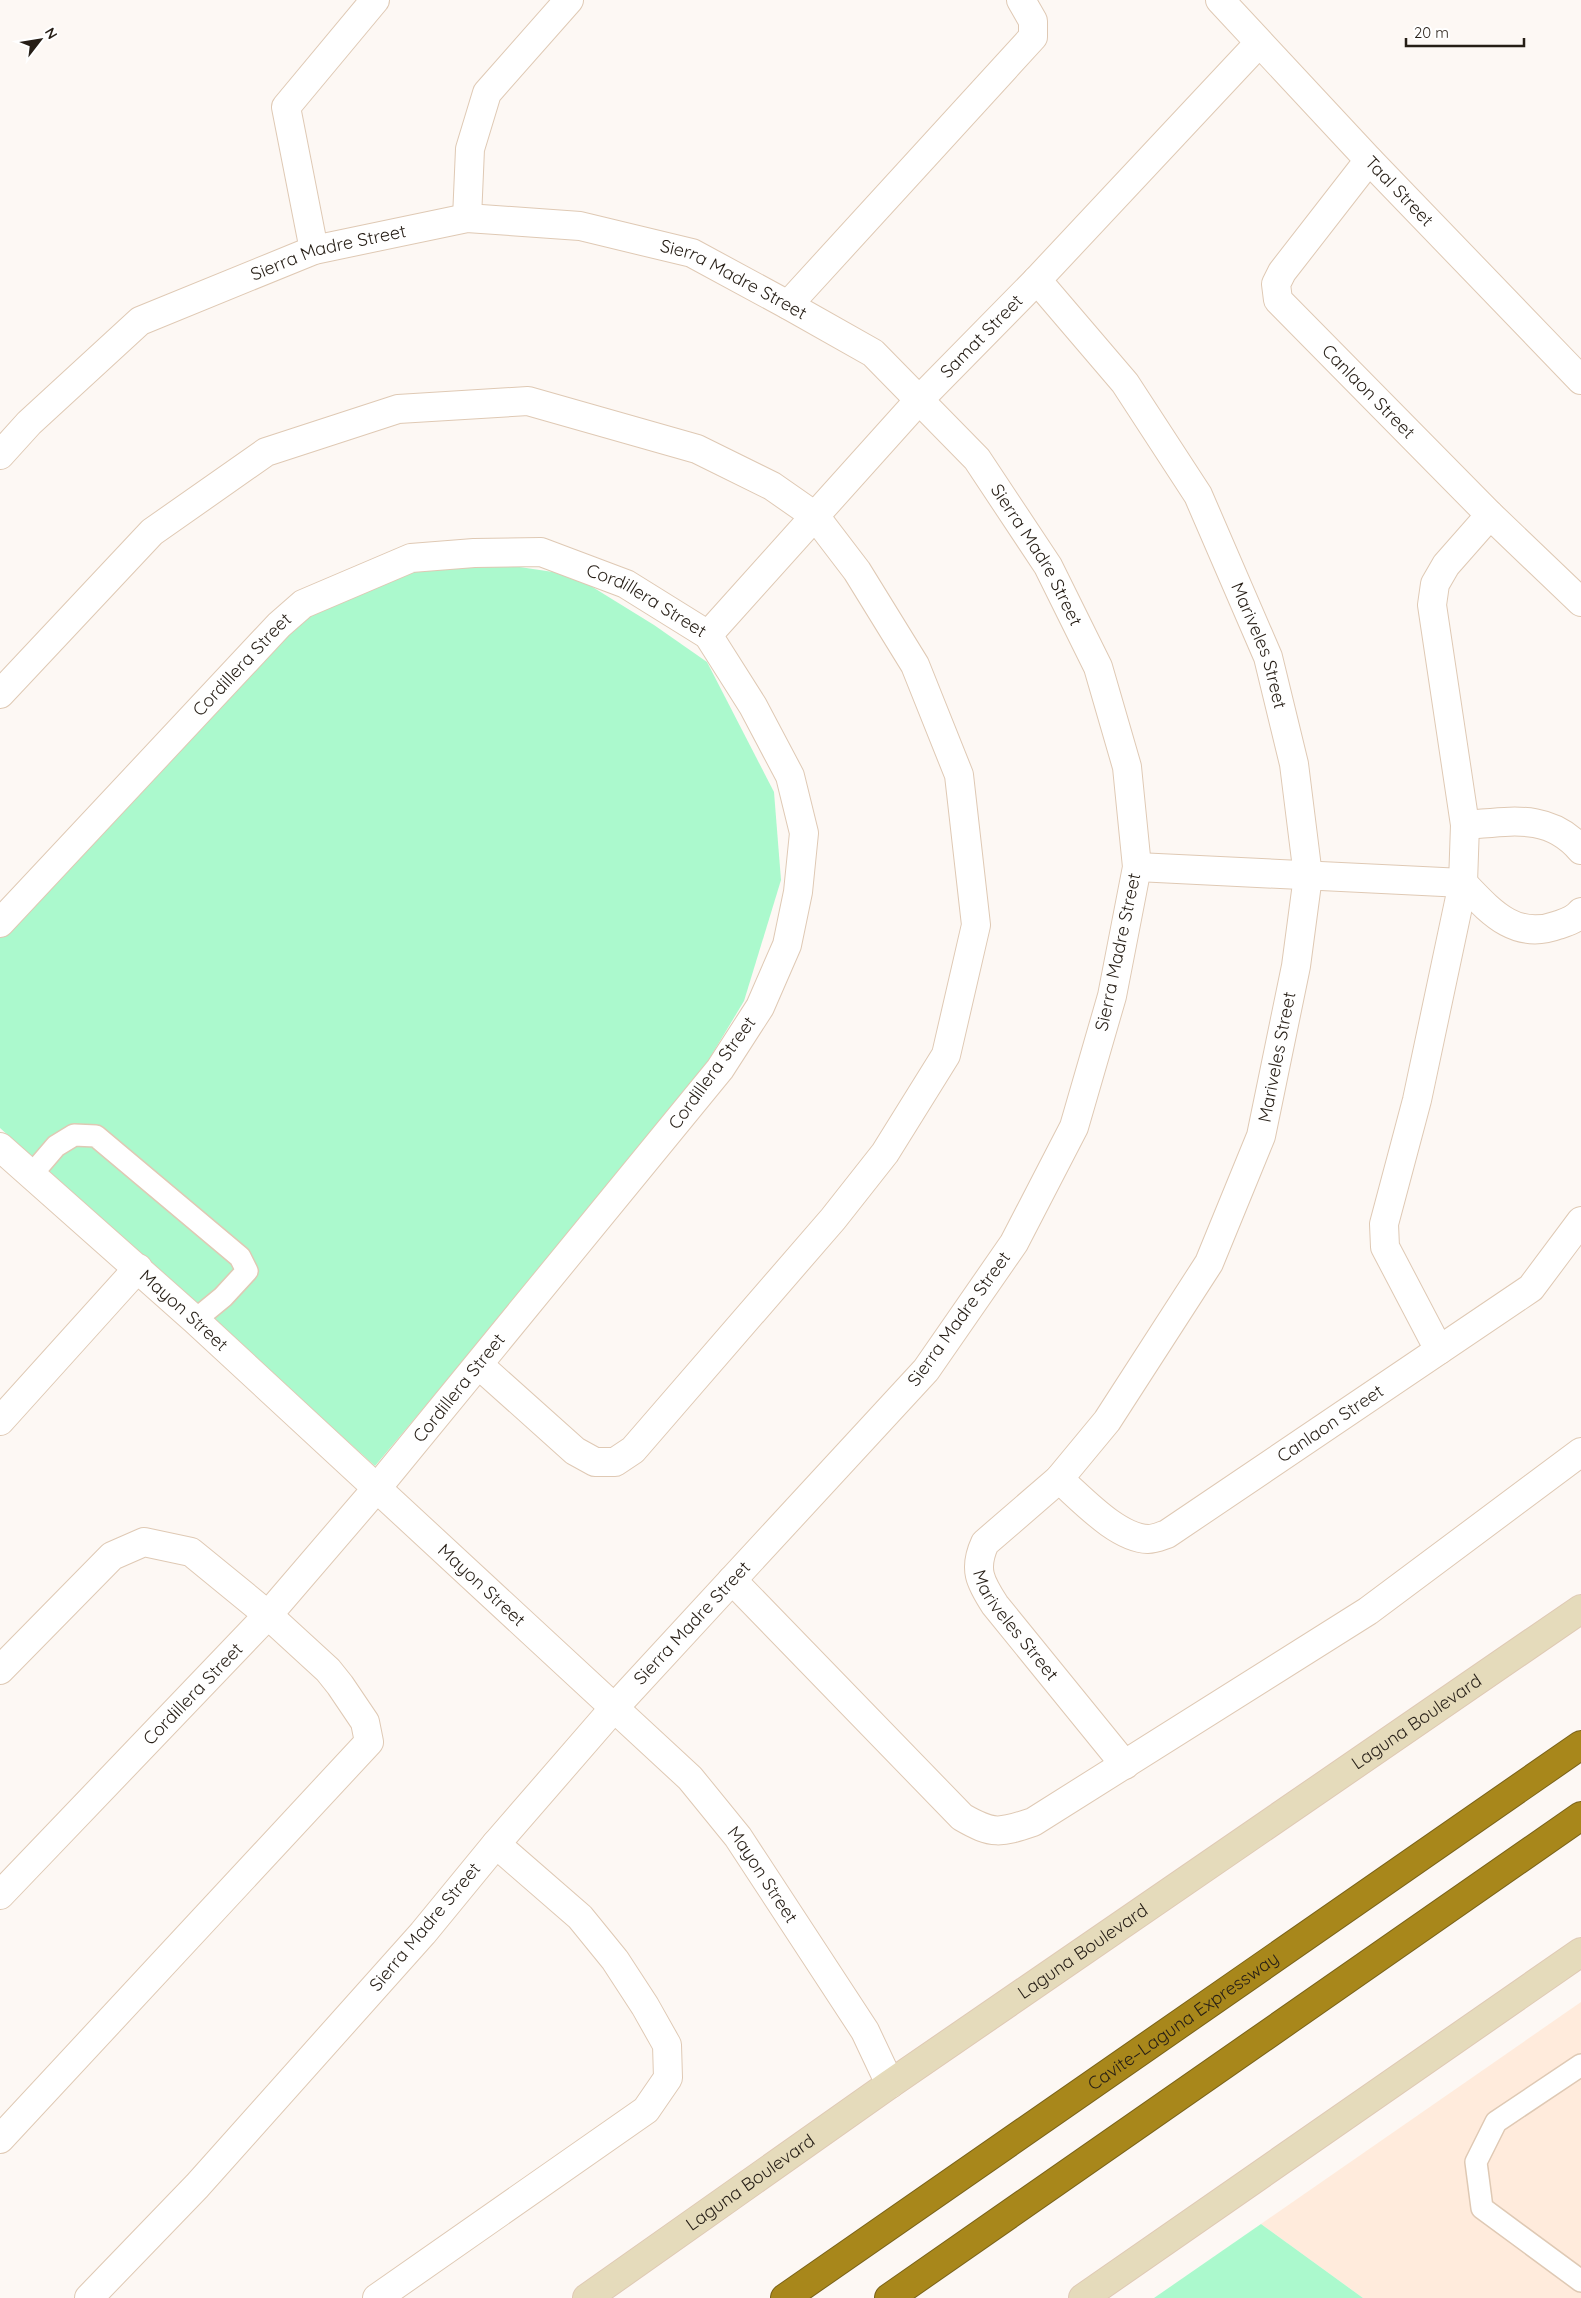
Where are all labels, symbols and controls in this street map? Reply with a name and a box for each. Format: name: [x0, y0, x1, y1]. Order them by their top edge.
north arrow: [15, 15, 65, 65]
scale bar: [1406, 15, 1524, 47]
text: 20 m: [1414, 23, 1449, 42]
text: N: [41, 24, 62, 42]
street label: Taal Street: [1360, 151, 1439, 231]
street label: Sierra Madre Street: [247, 219, 408, 286]
street label: Sierra Madre Street: [658, 234, 811, 324]
street label: Samat Street: [935, 289, 1027, 383]
street label: Canlaon Street: [1317, 339, 1420, 443]
street label: Sierra Madre Street: [986, 479, 1088, 629]
street label: Cordillera Street: [583, 558, 711, 642]
street label: Mariveles Street: [1226, 579, 1292, 711]
street label: Cordillera Street: [187, 608, 296, 721]
street label: Sierra Madre Street: [1090, 871, 1146, 1033]
street label: Mariveles Street: [1253, 990, 1300, 1124]
street label: Cordillera Street: [663, 1012, 760, 1134]
street label: Sierra Madre Street: [902, 1247, 1015, 1391]
street label: Mayon Street: [135, 1264, 233, 1356]
street label: Cordillera Street: [408, 1328, 510, 1447]
street label: Canlaon Street: [1272, 1379, 1388, 1467]
street label: Mayon Street: [433, 1538, 531, 1631]
street label: Sierra Madre Street: [628, 1556, 755, 1689]
street label: Mariveles Street: [968, 1567, 1064, 1685]
street label: Cordillera Street: [138, 1637, 247, 1750]
street label: Laguna Boulevard: [1347, 1669, 1486, 1774]
street label: Mayon Street: [723, 1821, 803, 1927]
street label: Sierra Madre Street: [364, 1858, 485, 1996]
street label: Laguna Boulevard: [1013, 1898, 1152, 2004]
street label: Cavite–Laguna Expressway: [1083, 1947, 1283, 2095]
street label: Laguna Boulevard: [681, 2129, 819, 2236]

